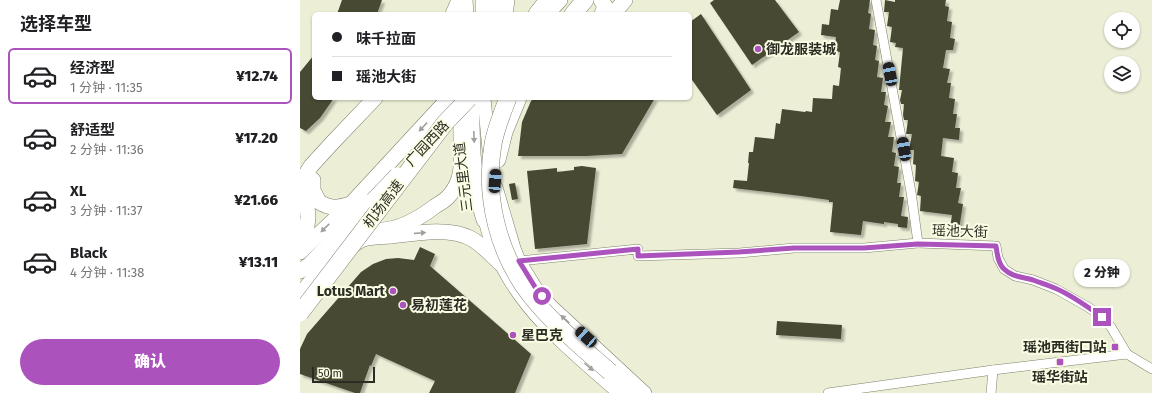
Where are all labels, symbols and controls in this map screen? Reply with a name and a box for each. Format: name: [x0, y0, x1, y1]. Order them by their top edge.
map controls: [1104, 12, 1140, 92]
button: locate: [1104, 12, 1140, 48]
text: 选择车型: [20, 13, 92, 35]
text: 味千拉面: [356, 30, 416, 48]
place label: 御龙服装城: [766, 41, 836, 58]
marker: 御龙服装城: [753, 44, 763, 54]
button: layers: [1104, 56, 1140, 92]
icon: car: [22, 58, 58, 94]
text: 经济型: [70, 59, 115, 77]
car: [882, 61, 898, 87]
text: ¥12.74: [236, 67, 278, 85]
text: 瑶池大街: [356, 68, 416, 86]
text: 1 分钟 · 11:35: [70, 80, 142, 95]
street label: 广园西路: [402, 117, 453, 170]
icon: car: [22, 120, 58, 156]
text: 舒适型: [70, 121, 115, 139]
one-way arrow: [419, 122, 428, 131]
text: ¥17.20: [235, 129, 278, 147]
one-way arrow: [470, 131, 477, 143]
car: [896, 136, 912, 162]
street label: 三元里大道: [451, 141, 476, 213]
text: 2 分钟 · 11:36: [70, 142, 144, 157]
car: [488, 169, 502, 193]
street label: 机场高速: [360, 177, 407, 232]
icon: car: [22, 182, 58, 218]
text: XL: [70, 182, 86, 200]
text: ¥21.66: [234, 191, 278, 209]
text: 3 分钟 · 11:37: [70, 203, 142, 218]
street label: 瑶池大街: [932, 222, 988, 241]
one-way arrow: [321, 223, 330, 232]
one-way arrow: [414, 230, 426, 237]
icon: car: [22, 244, 58, 280]
text: Black: [70, 244, 107, 262]
text: ¥13.11: [239, 253, 278, 271]
callout: 2 分钟: [1074, 259, 1130, 287]
text: 4 分钟 · 11:38: [70, 265, 144, 280]
text: 2 分钟: [1084, 265, 1120, 280]
place label: Lotus Mart: [317, 283, 386, 300]
marker: Lotus Mart: [388, 286, 398, 296]
route start: [533, 287, 551, 305]
place label: 易初莲花: [411, 297, 467, 314]
marker: 易初莲花: [398, 300, 408, 310]
route end: [1093, 308, 1111, 326]
one-way arrow: [560, 314, 570, 324]
car: [573, 325, 599, 349]
place label: 星巴克: [521, 327, 563, 344]
marker: 星巴克: [508, 330, 518, 340]
button: 确认: [20, 339, 280, 385]
place label: 瑶池西街口站: [1023, 339, 1107, 356]
marker: 瑶池西街口站: [1110, 342, 1120, 352]
marker: 瑶华街站: [1055, 357, 1065, 367]
one-way arrow: [585, 362, 594, 371]
scale bar: [312, 365, 375, 384]
text: 50 m: [318, 367, 342, 380]
place label: 瑶华街站: [1032, 369, 1088, 386]

